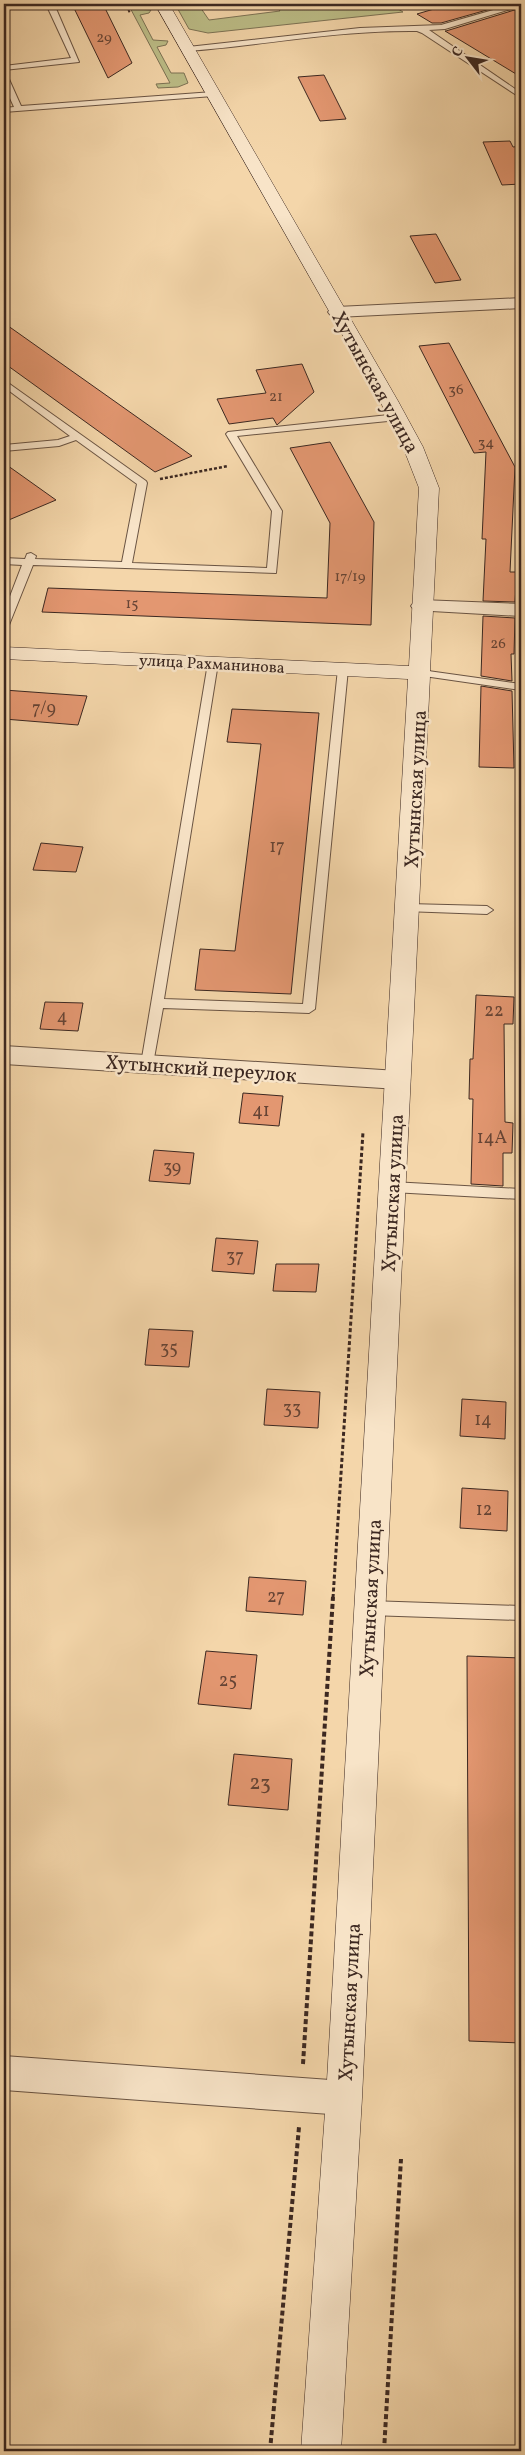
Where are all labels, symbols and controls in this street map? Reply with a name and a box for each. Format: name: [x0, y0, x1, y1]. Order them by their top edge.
house number: 29: [96, 28, 112, 49]
north arrow: [442, 32, 492, 82]
text: С: [448, 43, 469, 61]
street label: Хутынская улица: [324, 307, 425, 459]
house number: 36: [448, 380, 464, 401]
house number: 21: [269, 387, 283, 408]
house number: 34: [478, 433, 494, 454]
house number: 17/19: [334, 567, 366, 588]
house number: 15: [125, 594, 139, 615]
house number: 26: [490, 634, 506, 655]
street label: улица Рахманинова: [138, 650, 285, 680]
house number: 7/9: [32, 697, 56, 722]
street label: Хутынская улица: [399, 709, 435, 869]
house number: 17: [269, 835, 285, 860]
house number: 22: [484, 999, 504, 1024]
house number: 4: [57, 1005, 67, 1030]
street label: Хутынский переулок: [104, 1049, 298, 1091]
house number: 41: [252, 1099, 270, 1124]
street label: Хутынская улица: [376, 1113, 412, 1273]
house number: 14А: [477, 1126, 508, 1151]
house number: 39: [163, 1156, 181, 1181]
house number: 37: [226, 1245, 244, 1270]
house number: 35: [160, 1337, 178, 1362]
house number: 33: [283, 1397, 301, 1422]
house number: 14: [474, 1408, 492, 1433]
house number: 12: [476, 1498, 492, 1523]
street label: Хутынская улица: [354, 1518, 390, 1678]
house number: 27: [267, 1585, 285, 1610]
house number: 25: [219, 1669, 237, 1694]
house number: 23: [249, 1769, 271, 1798]
street label: Хутынская улица: [333, 1922, 369, 2082]

